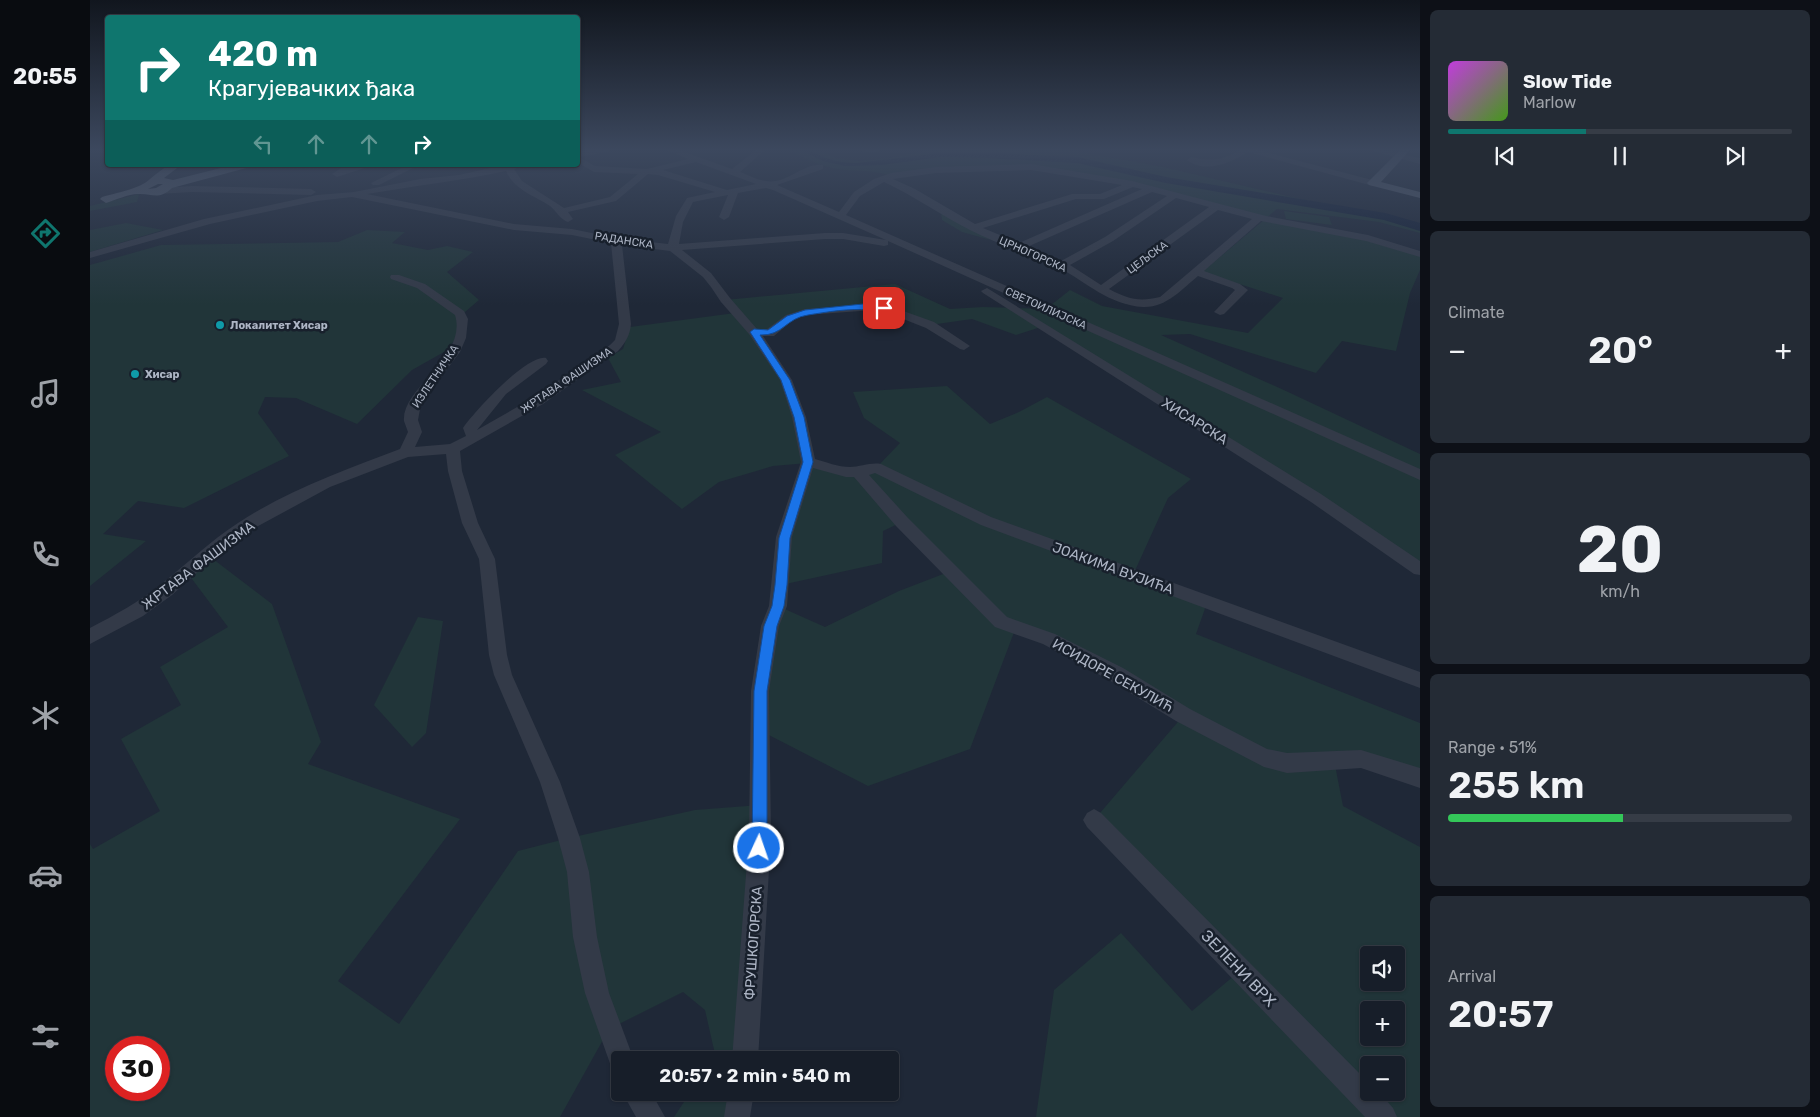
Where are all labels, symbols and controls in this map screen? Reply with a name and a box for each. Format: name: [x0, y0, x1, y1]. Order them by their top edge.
text: 420 m: [208, 33, 318, 75]
icon: right: [125, 35, 190, 100]
text: 20:55: [13, 63, 77, 90]
text: Slow Tide: [1523, 70, 1612, 93]
text: Крагујевачких ђака: [208, 75, 415, 102]
text: Marlow: [1523, 93, 1576, 112]
icon: left: [249, 130, 277, 158]
icon: ahead: [302, 130, 330, 158]
icon: ahead: [355, 130, 383, 158]
icon: right: [408, 130, 436, 158]
icon: previous: [1491, 142, 1519, 170]
icon: pause: [1606, 142, 1634, 170]
icon: next: [1721, 142, 1749, 170]
icon: directions: [28, 216, 63, 251]
street label: РАДАНСКА: [594, 229, 655, 252]
street label: ЦРНОГОРСКА: [997, 234, 1069, 275]
street label: ЦЕЉСКА: [1124, 238, 1171, 277]
street label: СВЕТОИЛИЈСКА: [1003, 285, 1089, 333]
pin: [863, 287, 905, 329]
icon: arrive: [870, 294, 898, 322]
text: Climate: [1448, 303, 1505, 322]
marker: Локалитет Хисар: [214, 319, 226, 331]
place label: Локалитет Хисар: [230, 319, 328, 332]
text: 20°: [1588, 327, 1653, 373]
text: −: [1448, 334, 1466, 367]
text: +: [1775, 334, 1792, 367]
street label: ИЗЛЕТНИЧКА: [410, 342, 462, 410]
street label: ЖРТАВА ФАШИЗМА: [518, 345, 615, 416]
marker: Хисар: [129, 368, 141, 380]
place label: Хисар: [145, 368, 180, 381]
icon: music: [28, 376, 63, 411]
street label: ХИСАРСКА: [1159, 394, 1231, 449]
text: 20: [1577, 511, 1663, 588]
street label: ЖРТАВА ФАШИЗМА: [139, 517, 259, 613]
icon: phone: [28, 537, 63, 572]
street label: ЈОАКИМА ВУЈИЋА: [1050, 539, 1176, 598]
text: km/h: [1600, 582, 1640, 601]
street label: ИСИДОРЕ СЕКУЛИЋ: [1049, 635, 1176, 716]
icon: climate: [28, 698, 63, 733]
text: Range · 51%: [1448, 738, 1537, 757]
text: 255 km: [1448, 762, 1585, 808]
position arrow: [732, 821, 784, 873]
icon: car: [28, 858, 63, 893]
street label: ФРУШКОГОРСКА: [741, 885, 766, 1000]
street label: ЗЕЛЕНИ ВРХ: [1197, 926, 1280, 1011]
map controls: [1360, 946, 1405, 1101]
button: sound: [1360, 946, 1405, 991]
text: Arrival: [1448, 967, 1496, 986]
text: 20:57: [1448, 991, 1553, 1037]
button: +: [1360, 1001, 1405, 1046]
icon: filters: [28, 1019, 63, 1054]
speed limit sign: 30: [105, 1036, 170, 1101]
button: −: [1360, 1056, 1405, 1101]
text: 20:57 · 2 min · 540 m: [659, 1064, 851, 1087]

